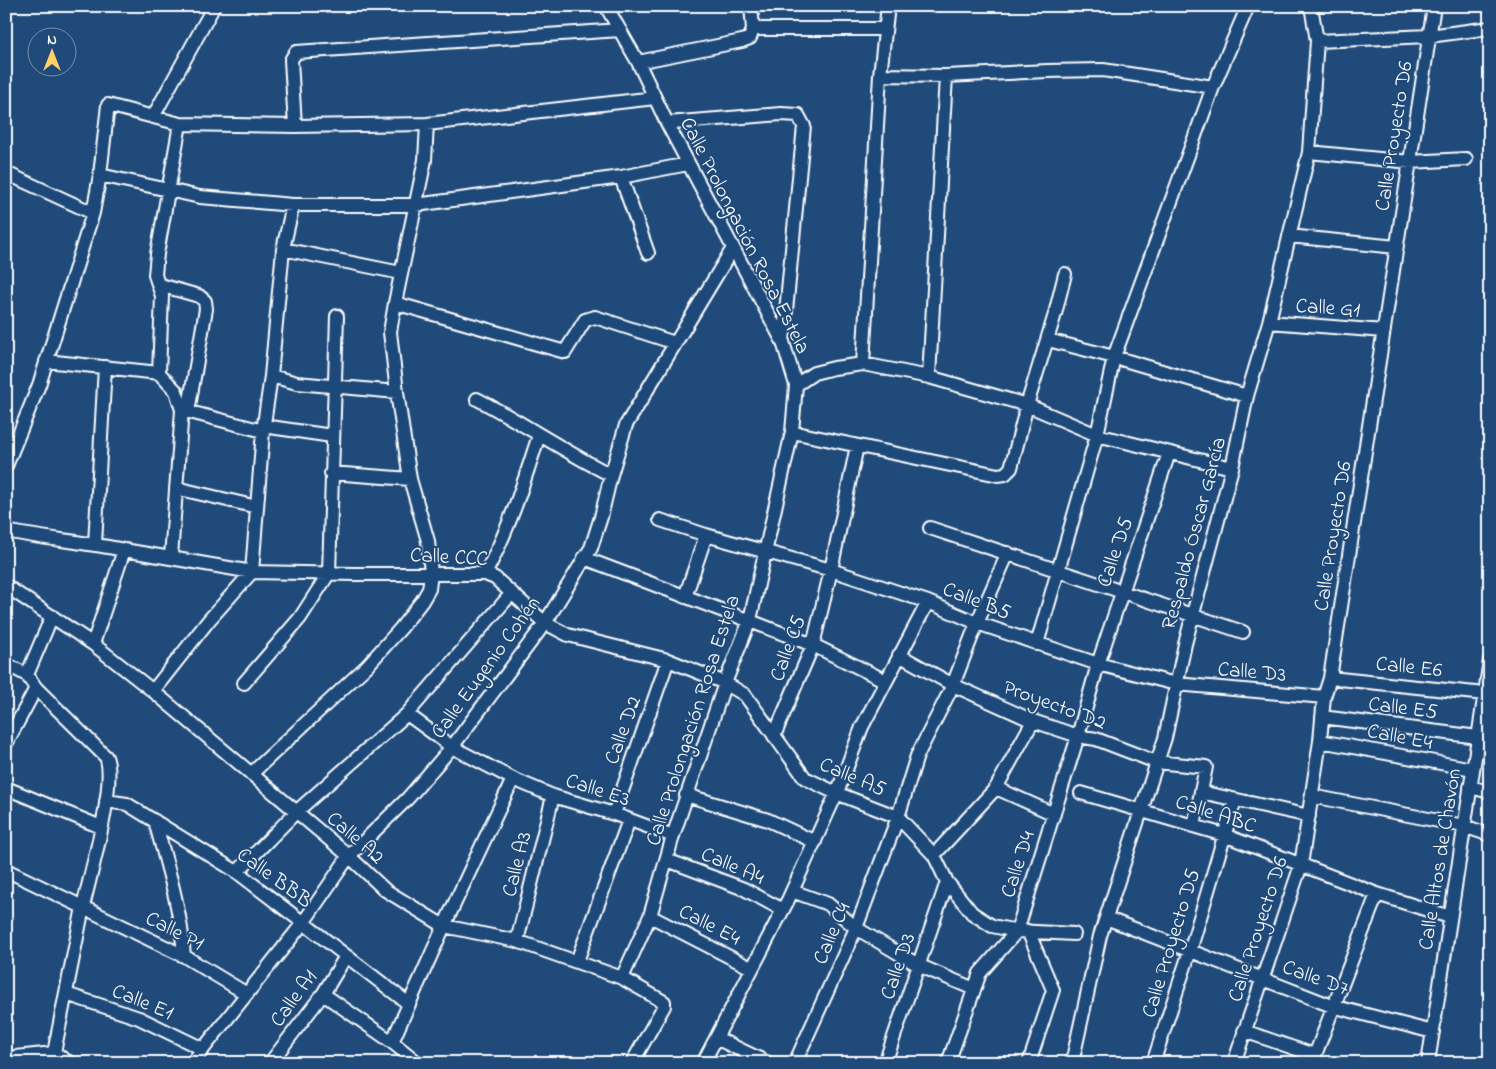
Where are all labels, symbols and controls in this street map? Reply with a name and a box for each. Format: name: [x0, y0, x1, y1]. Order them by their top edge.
north arrow: [28, 28, 78, 78]
text: N: [47, 30, 57, 51]
street label: Calle Proyecto D6: [1368, 59, 1424, 214]
street label: Calle Prolongación Rosa Estela: [670, 112, 817, 360]
street label: Calle G1: [1295, 292, 1361, 326]
street label: Respaldo Óscar García: [1155, 434, 1235, 633]
street label: Calle Proyecto D6: [1307, 459, 1363, 614]
street label: Calle D5: [1090, 514, 1142, 592]
street label: Calle CCC: [409, 541, 489, 575]
street label: Calle B5: [938, 575, 1015, 629]
street label: Calle Eugenio Cohén: [425, 591, 550, 747]
street label: Calle Prolongación Rosa Estela: [639, 591, 751, 850]
street label: Calle C5: [763, 612, 815, 686]
street label: Calle E6: [1374, 650, 1443, 686]
street label: Calle D3: [1216, 655, 1287, 691]
street label: Proyecto D2: [998, 673, 1110, 740]
street label: Calle E5: [1367, 690, 1439, 728]
street label: Calle D2: [598, 692, 650, 769]
street label: Calle E4: [1364, 717, 1435, 759]
street label: Calle A5: [814, 750, 890, 805]
street label: Calle E3: [561, 766, 633, 815]
street label: Calle Altos de Chavón: [1412, 766, 1470, 952]
street label: Calle ABC: [1171, 788, 1260, 842]
street label: Calle A2: [319, 805, 390, 872]
street label: Calle D4: [994, 827, 1044, 902]
street label: Calle A3: [495, 829, 541, 900]
street label: Calle A4: [696, 840, 769, 894]
street label: Calle BBB: [230, 841, 318, 916]
street label: Calle Proyecto D6: [1221, 853, 1298, 1007]
street label: Calle Proyecto D5: [1135, 866, 1211, 1022]
street label: Calle E4: [673, 897, 746, 954]
street label: Calle C4: [806, 898, 859, 969]
street label: Calle P1: [140, 904, 209, 959]
street label: Calle D3: [874, 929, 924, 1004]
street label: Calle D7: [1278, 953, 1353, 1005]
street label: Calle A1: [264, 964, 326, 1034]
street label: Calle E1: [107, 977, 178, 1029]

